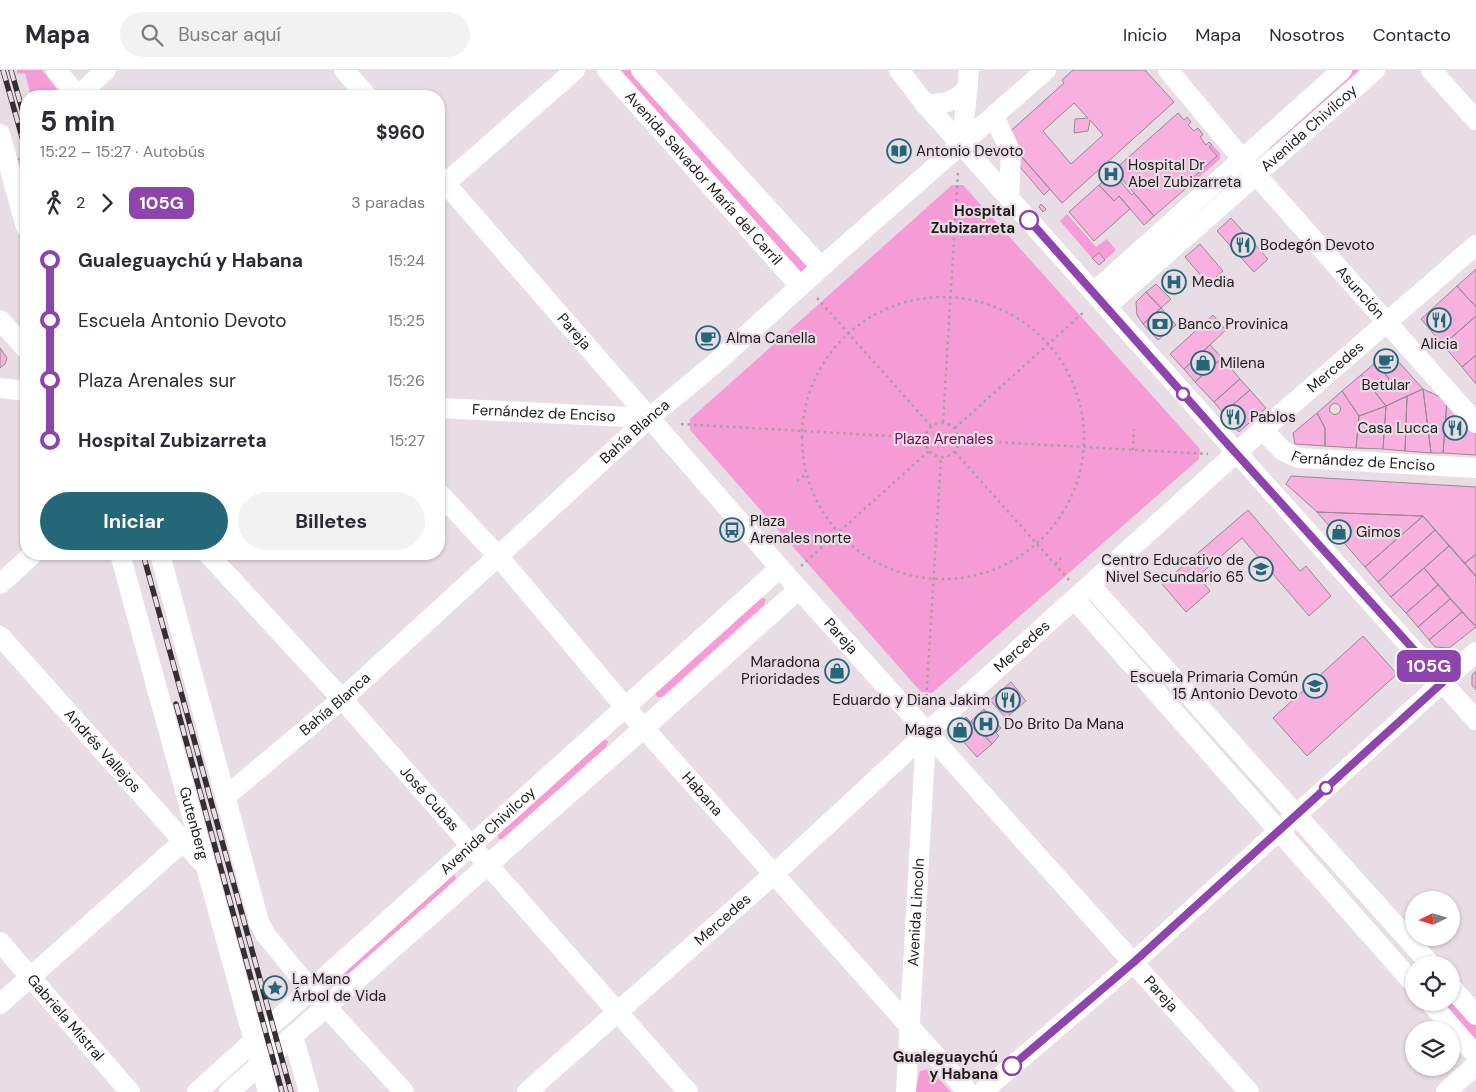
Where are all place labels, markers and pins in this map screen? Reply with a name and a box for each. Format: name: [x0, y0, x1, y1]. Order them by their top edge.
library icon: Antonio Devoto: [886, 138, 912, 164]
place label: Antonio Devoto: [916, 141, 1024, 161]
place label: Hospital Dr Abel Zubizarreta: [1128, 155, 1241, 192]
hospital icon: Hospital Dr Abel Zubizarreta: [1098, 161, 1124, 187]
place label: Hospital Zubizarreta: [931, 201, 1015, 238]
marker: Hospital Zubizarreta: [1019, 210, 1039, 230]
restaurant icon: Bodegón Devoto: [1230, 232, 1256, 258]
place label: Bodegón Devoto: [1260, 235, 1375, 255]
hospital icon: Media: [1161, 269, 1187, 295]
place label: Media: [1192, 272, 1234, 292]
restaurant icon: Alicia: [1426, 307, 1452, 333]
bank icon: Banco Provinica: [1147, 311, 1173, 337]
place label: Banco Provinica: [1178, 314, 1288, 334]
cafe icon: Alma Canella: [695, 325, 721, 351]
place label: Alma Canella: [726, 328, 816, 348]
place label: Alicia: [1420, 334, 1458, 354]
cafe icon: Betular: [1373, 348, 1399, 374]
shop icon: Milena: [1190, 350, 1216, 376]
place label: Milena: [1220, 353, 1265, 373]
place label: Betular: [1362, 375, 1411, 395]
unlabelled marker: [1176, 387, 1190, 401]
restaurant icon: Pablos: [1220, 404, 1246, 430]
place label: Pablos: [1250, 407, 1296, 427]
restaurant icon: Casa Lucca: [1442, 415, 1468, 441]
place label: Casa Lucca: [1358, 418, 1438, 438]
place label: Plaza Arenales norte: [750, 511, 851, 548]
bus stop icon: Plaza Arenales norte: [719, 517, 745, 543]
shop icon: Gimos: [1326, 519, 1352, 545]
place label: Gimos: [1356, 522, 1401, 542]
place label: Centro Educativo de Nivel Secundario 65: [1101, 550, 1244, 587]
school or university icon: Centro Educativo de Nivel Secundario 65: [1248, 556, 1274, 582]
place label: Maradona Prioridades: [741, 652, 820, 689]
shop icon: Maradona Prioridades: [824, 658, 850, 684]
place label: Escuela Primaria Común 15 Antonio Devoto: [1130, 667, 1298, 704]
school or university icon: Escuela Primaria Común 15 Antonio Devoto: [1302, 673, 1328, 699]
restaurant icon: Eduardo y Diana Jakim: [995, 687, 1021, 713]
place label: Eduardo y Diana Jakim: [832, 690, 990, 710]
hospital icon: Do Brito Da Mana: [973, 711, 999, 737]
place label: Do Brito Da Mana: [1004, 714, 1124, 734]
shop icon: Maga: [947, 717, 973, 743]
place label: Maga: [905, 720, 942, 740]
unlabelled marker: [1319, 781, 1333, 795]
place label: La Mano Árbol de Vida: [292, 969, 386, 1006]
place icon: La Mano Árbol de Vida: [262, 975, 288, 1001]
place label: Gualeguaychú y Habana: [893, 1047, 998, 1084]
marker: Gualeguaychú y Habana: [1002, 1056, 1022, 1076]

